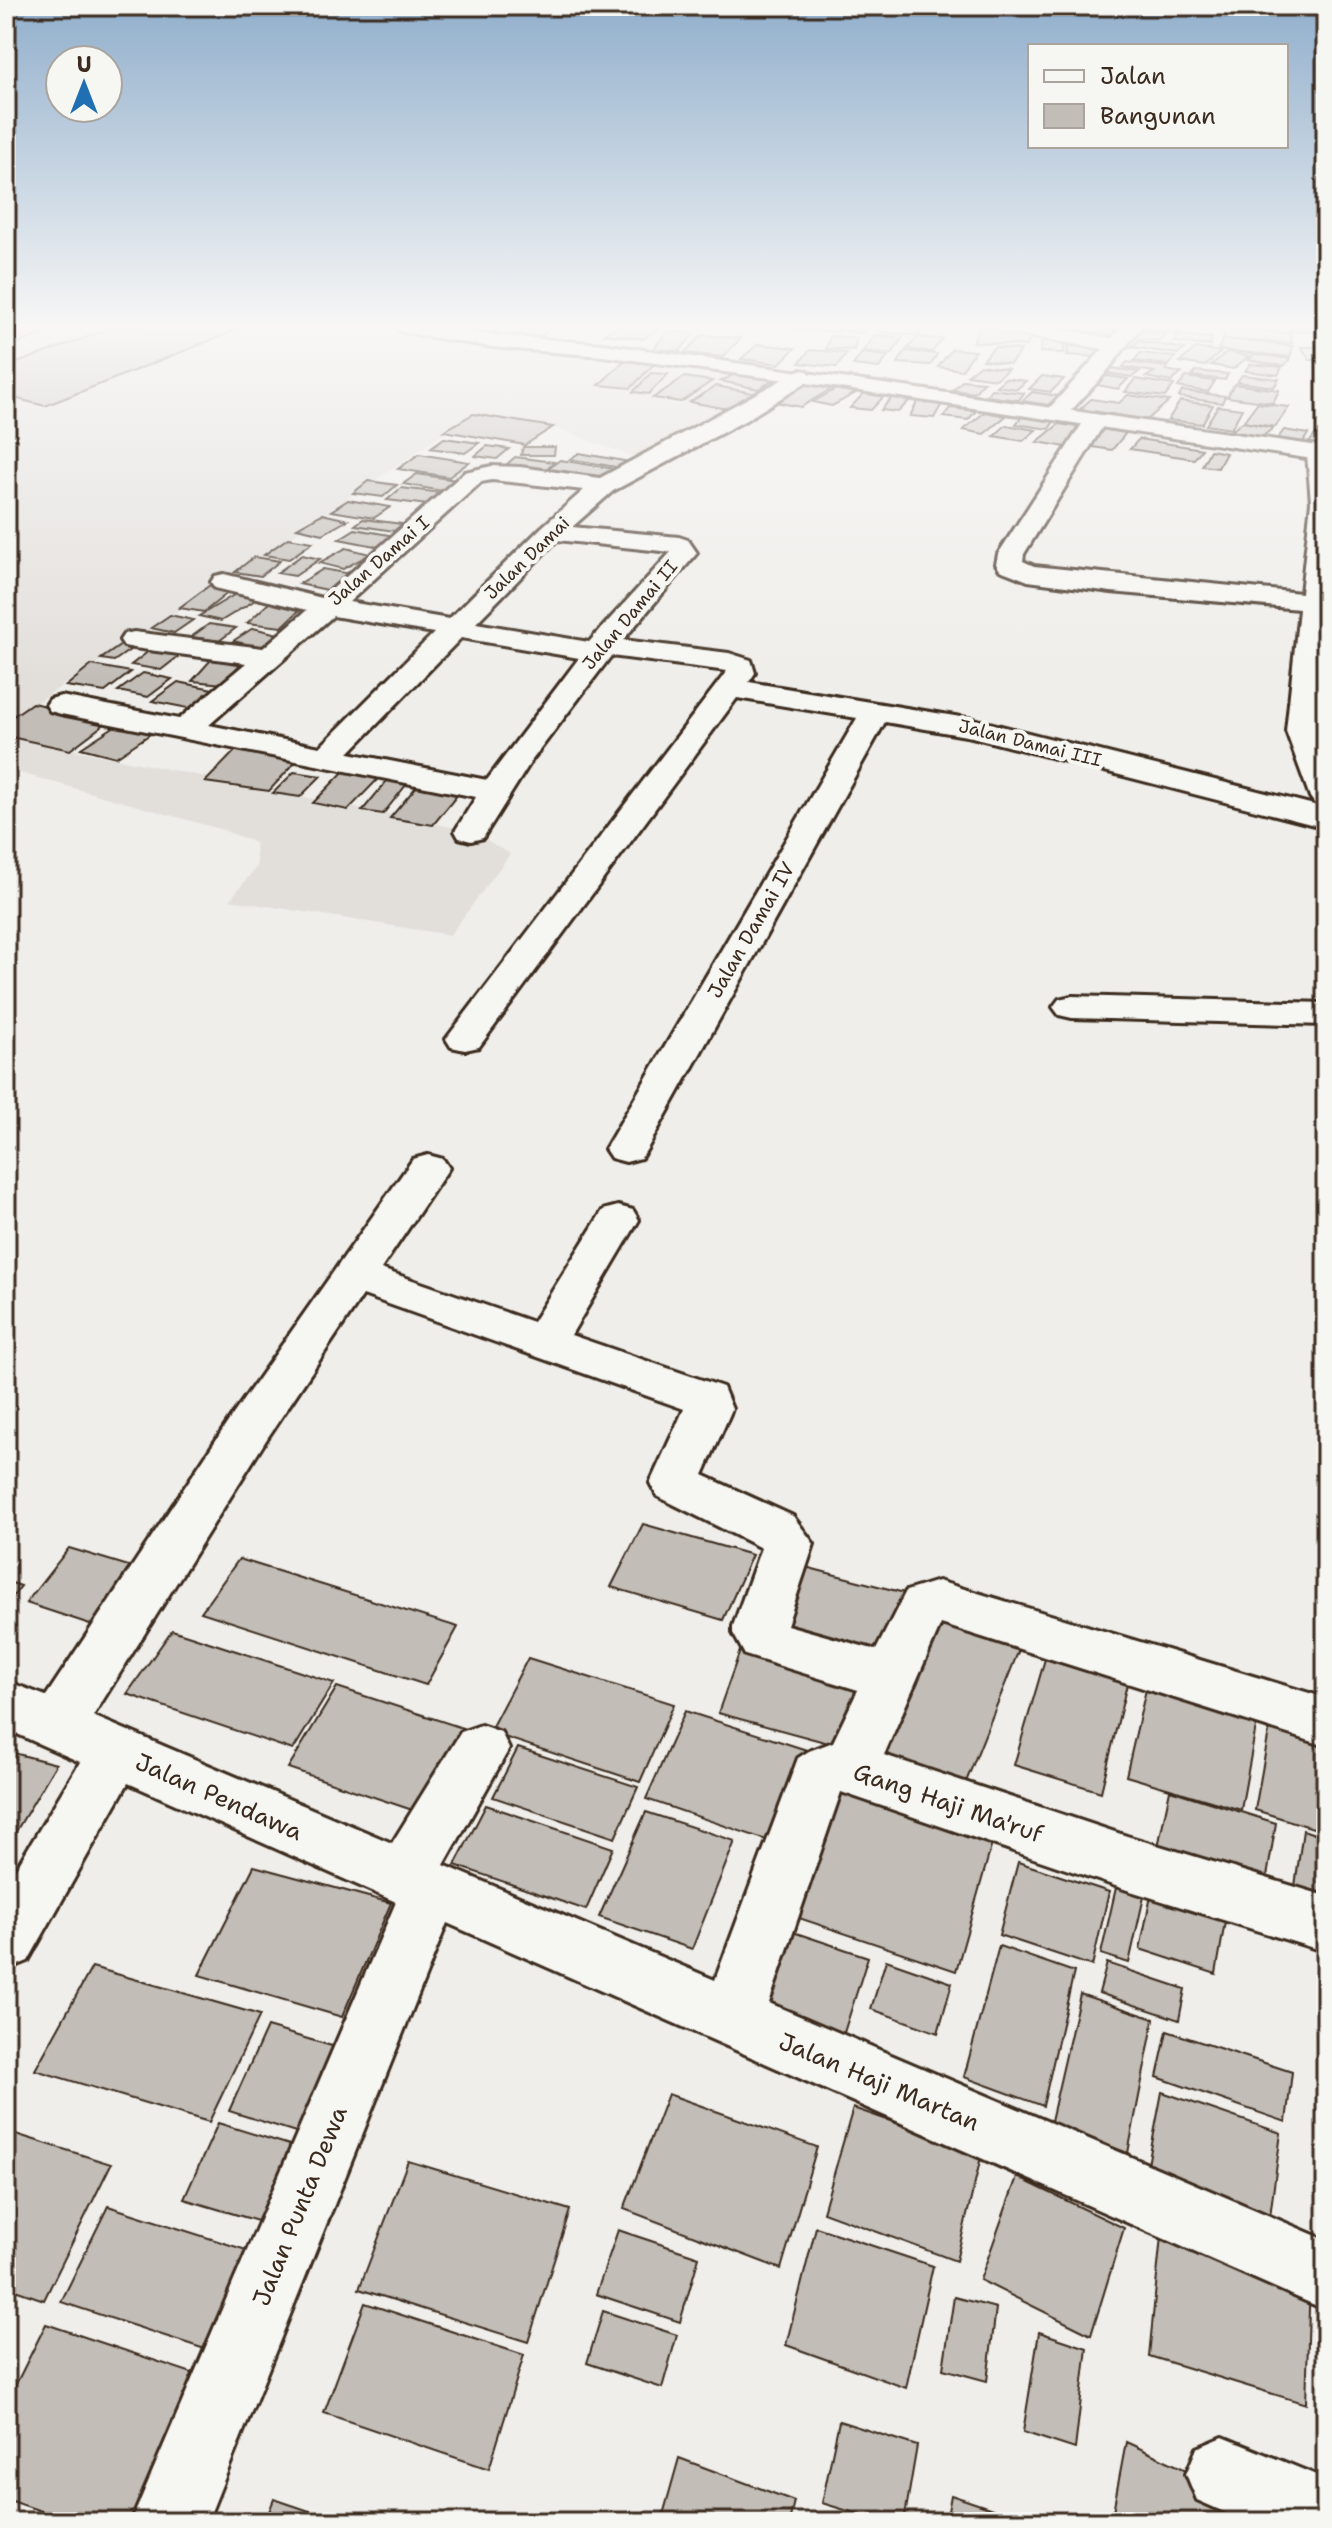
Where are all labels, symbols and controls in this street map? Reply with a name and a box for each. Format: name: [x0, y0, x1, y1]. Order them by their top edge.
north arrow: [44, 44, 124, 124]
legend: [1028, 44, 1288, 148]
text: U: [76, 50, 92, 79]
text: Jalan: [1100, 60, 1166, 92]
text: Bangunan: [1100, 100, 1216, 132]
street label: Jalan Damai I: [324, 511, 434, 611]
street label: Jalan Damai: [479, 511, 575, 605]
street label: Jalan Damai II: [577, 555, 683, 675]
street label: Jalan Damai III: [956, 714, 1104, 772]
street label: Jalan Damai IV: [701, 857, 801, 1003]
street label: Jalan Pendawa: [130, 1746, 308, 1848]
street label: Gang Haji Ma'ruf: [849, 1756, 1048, 1851]
street label: Jalan Haji Martan: [774, 2025, 984, 2139]
street label: Jalan Punta Dewa: [245, 2101, 355, 2311]

